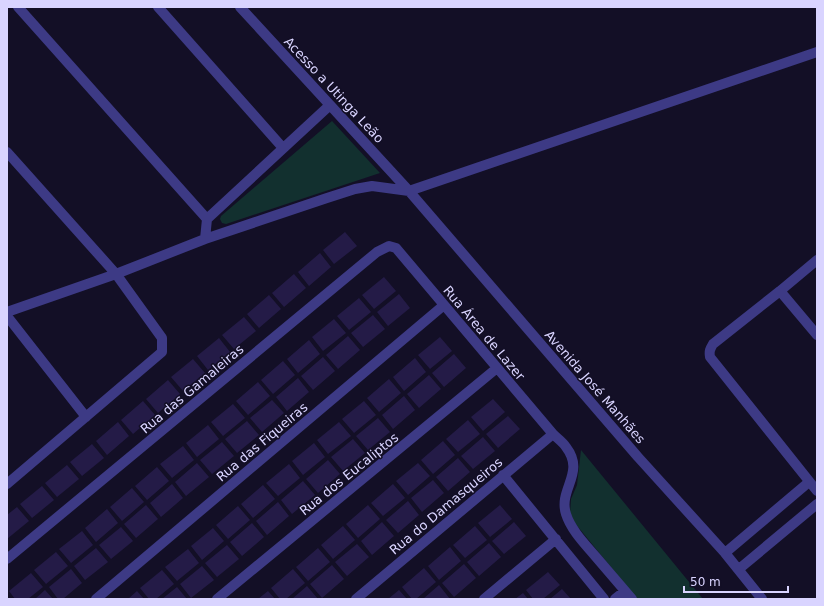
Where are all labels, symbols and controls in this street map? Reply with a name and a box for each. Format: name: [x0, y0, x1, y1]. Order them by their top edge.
street label: Acesso a Utinga Leão: [281, 34, 387, 146]
street label: Rua Área de Lazer: [440, 283, 528, 384]
street label: Avenida José Manhães: [542, 327, 648, 447]
street label: Rua das Gamaleiras: [137, 341, 247, 436]
street label: Rua das Fiqueiras: [213, 399, 311, 484]
street label: Rua dos Eucaliptos: [297, 429, 402, 518]
street label: Rua do Damasqueiros: [387, 454, 506, 558]
scale bar: [684, 568, 788, 594]
text: 50 m: [690, 575, 721, 589]

